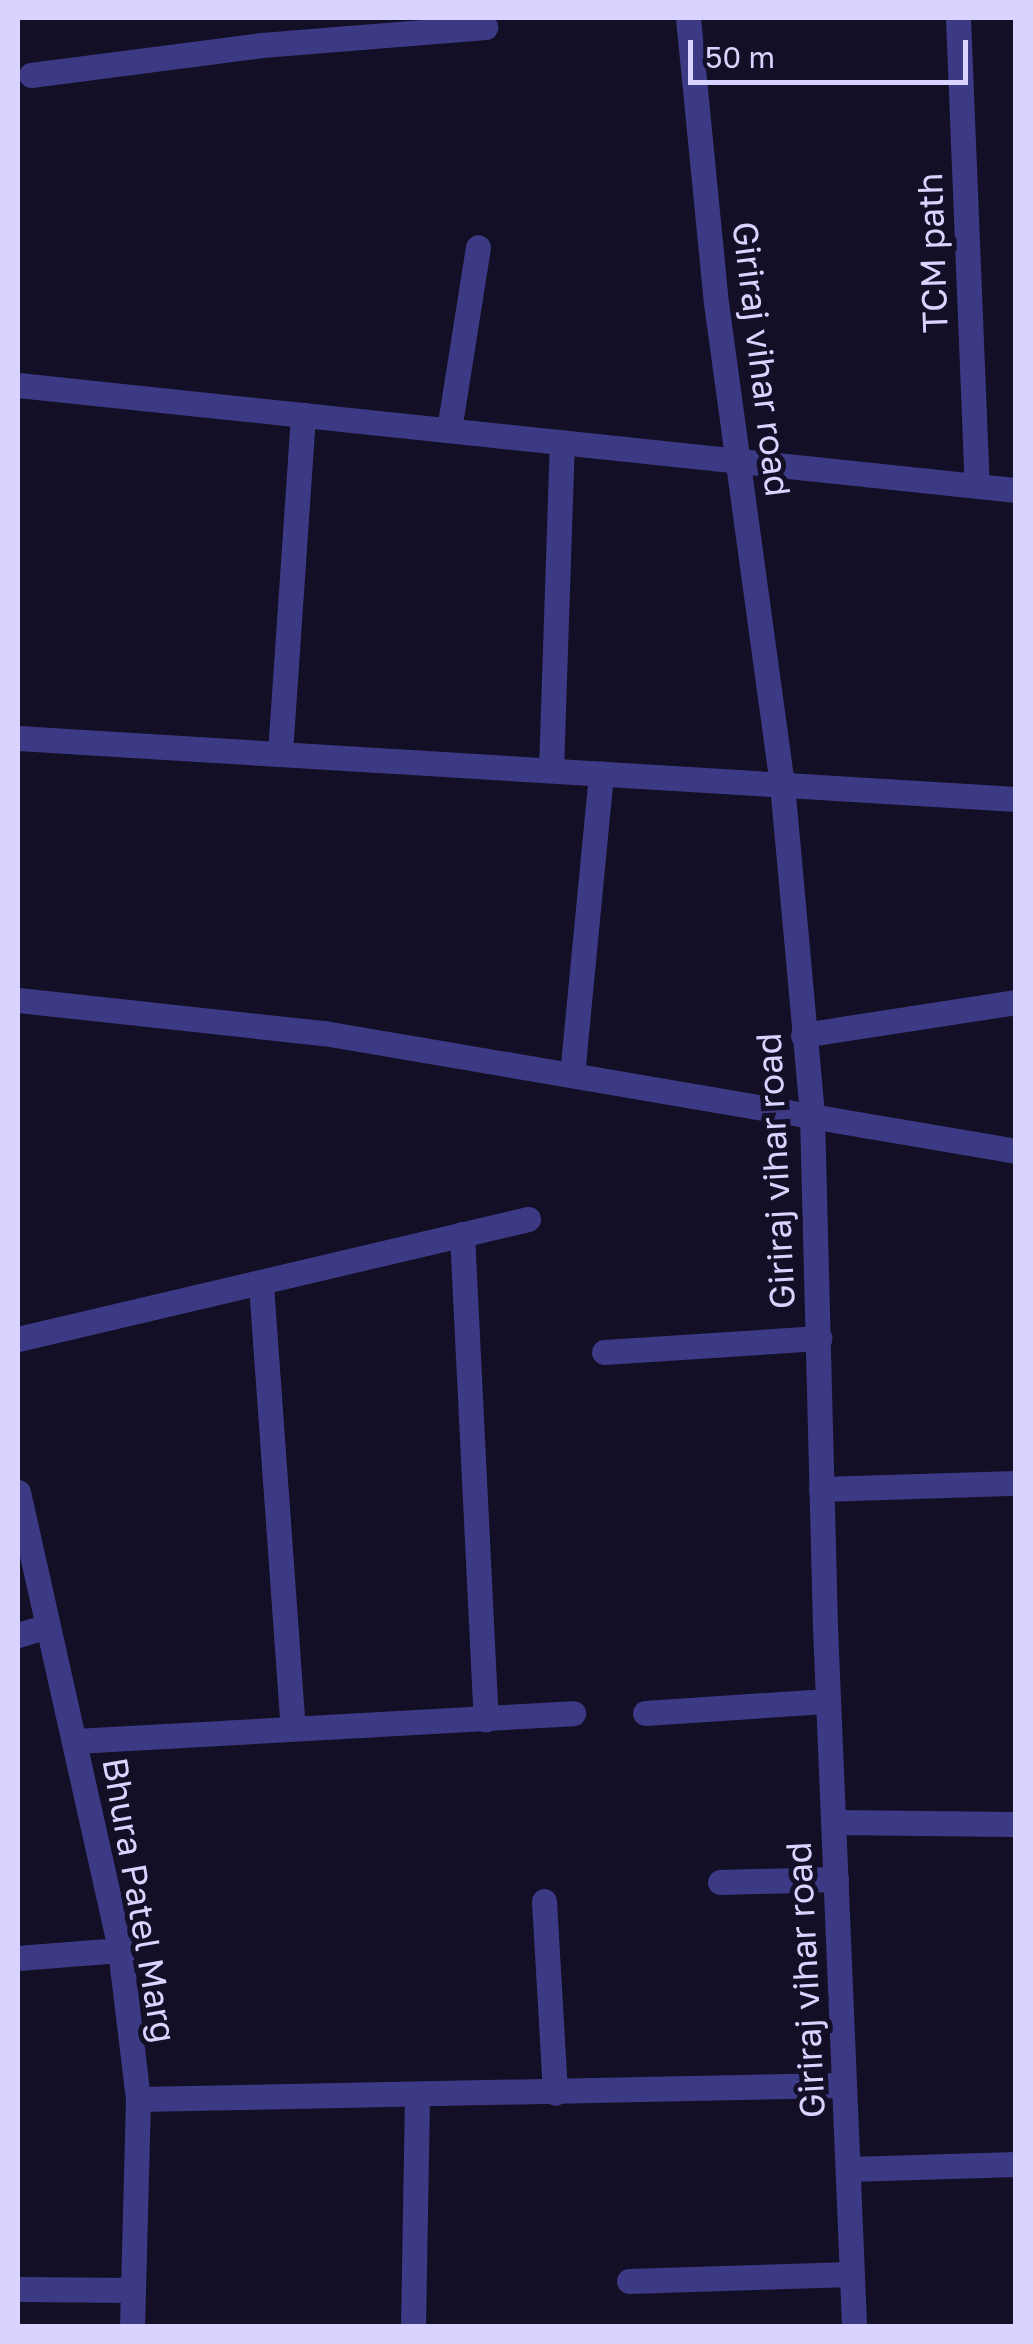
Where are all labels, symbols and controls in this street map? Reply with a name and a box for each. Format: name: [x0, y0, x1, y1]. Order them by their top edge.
scale bar: [693, 20, 973, 82]
text: 50 m: [705, 39, 775, 75]
street label: TCM path: [908, 172, 956, 334]
street label: Giriraj vihar road: [724, 219, 800, 499]
street label: Giriraj vihar road: [747, 1032, 803, 1310]
street label: Bhura Patel Marg: [94, 1754, 186, 2046]
street label: Giriraj vihar road: [777, 1841, 833, 2119]

